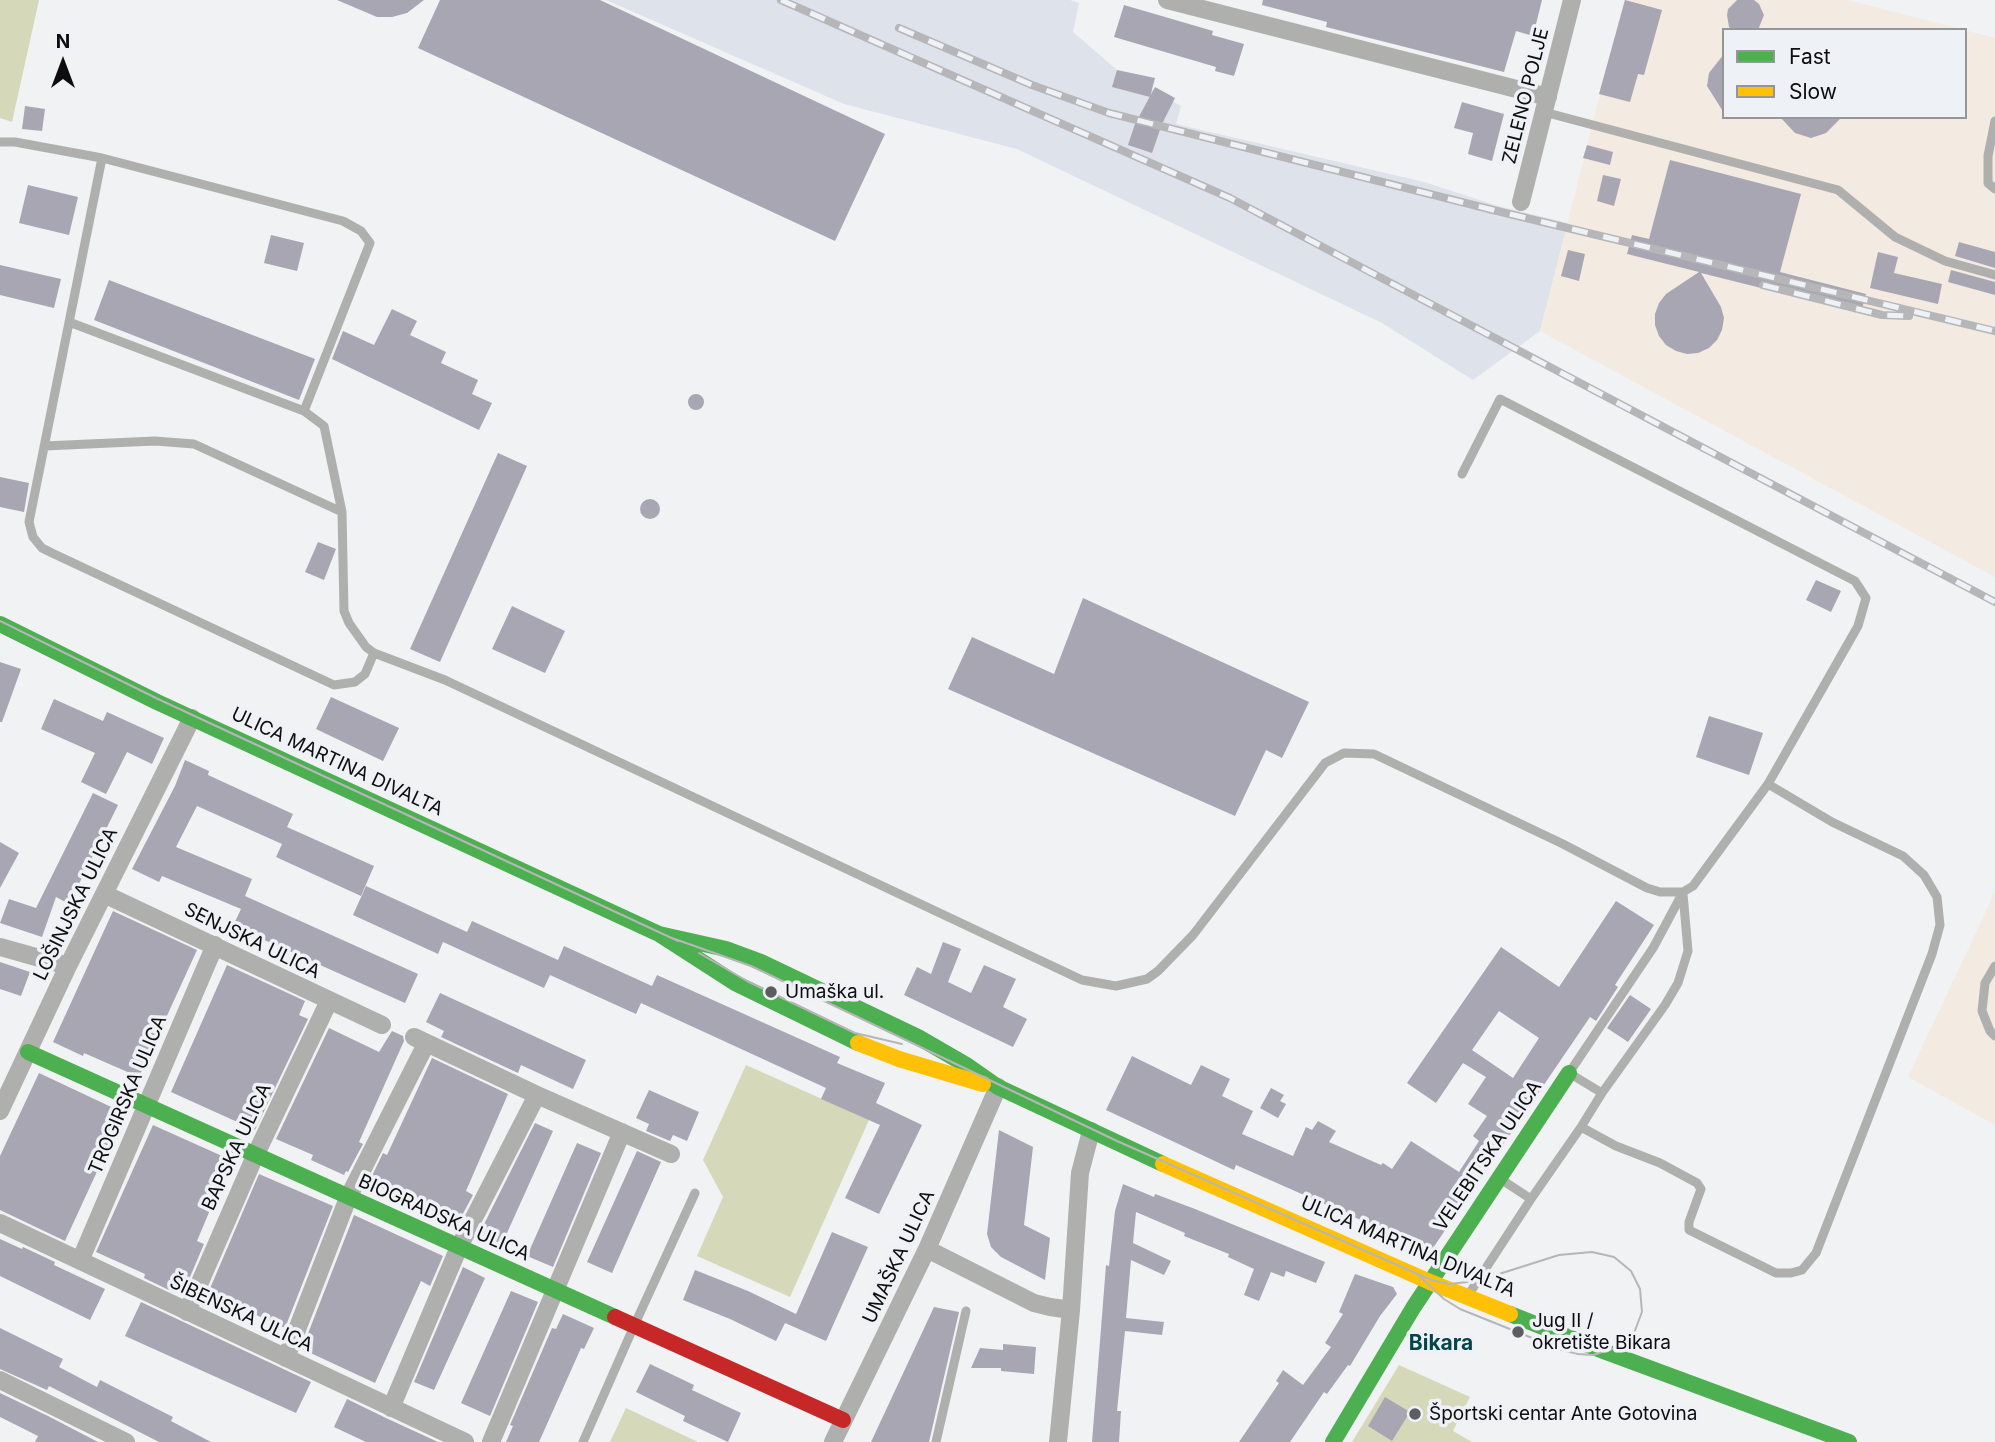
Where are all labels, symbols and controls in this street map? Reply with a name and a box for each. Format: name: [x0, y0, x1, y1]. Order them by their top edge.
street label: ZELENO POLJE: [1498, 26, 1554, 166]
north arrow: [28, 28, 98, 98]
legend: [1722, 28, 1967, 119]
text: N: [56, 30, 70, 53]
text: Fast: [1789, 44, 1831, 69]
text: Slow: [1789, 79, 1837, 104]
street label: ULICA MARTINA DIVALTA: [228, 703, 446, 821]
street label: LOŠINJSKA ULICA: [29, 824, 123, 984]
street label: SENJSKA ULICA: [180, 898, 324, 984]
place label: Umaška ul.: [785, 981, 884, 1003]
marker: Umaška ul.: [763, 984, 779, 1000]
street label: TROGIRSKA ULICA: [84, 1012, 172, 1178]
street label: VELEBITSKA ULICA: [1429, 1076, 1547, 1236]
street label: BAPSKA ULICA: [198, 1080, 276, 1214]
street label: BIOGRADSKA ULICA: [355, 1170, 533, 1266]
street label: UMAŠKA ULICA: [858, 1187, 940, 1327]
street label: ULICA MARTINA DIVALTA: [1297, 1191, 1519, 1303]
street label: ŠIBENSKA ULICA: [166, 1271, 316, 1357]
place label: Jug II / okretište Bikara: [1532, 1310, 1671, 1354]
marker: Jug II / okretište Bikara: [1510, 1324, 1526, 1340]
district label: Bikara: [1409, 1331, 1473, 1357]
place label: Športski centar Ante Gotovina: [1429, 1403, 1697, 1425]
marker: Športski centar Ante Gotovina: [1407, 1406, 1423, 1422]

